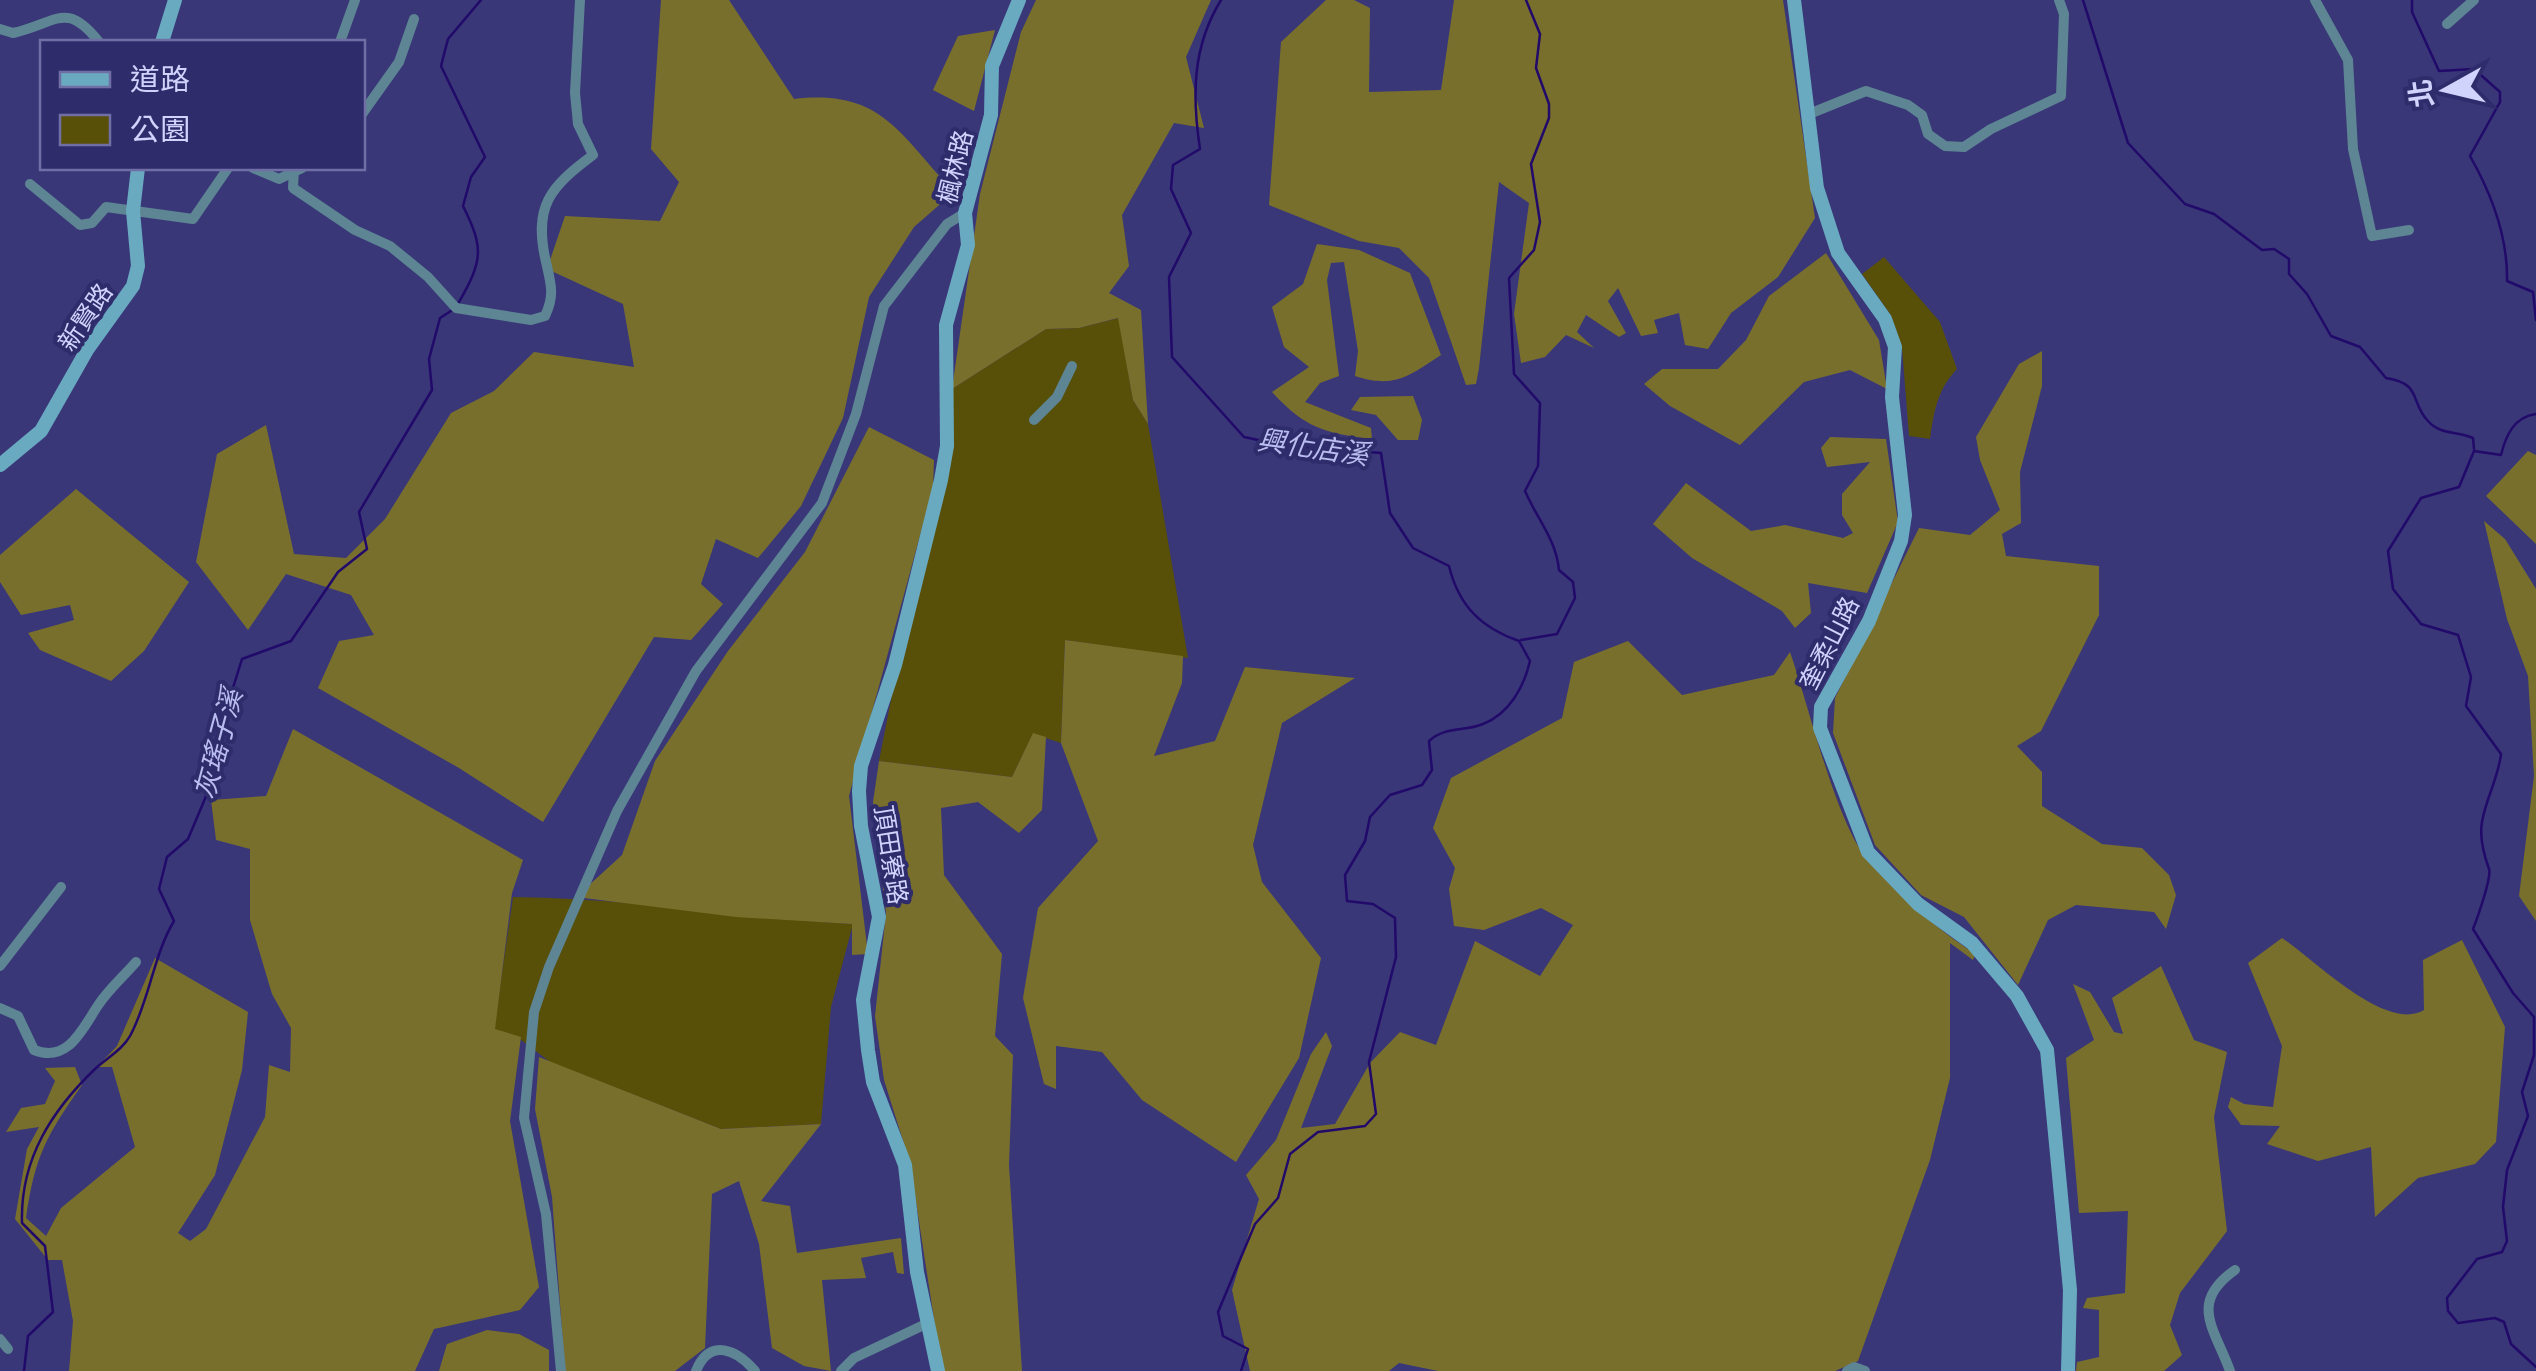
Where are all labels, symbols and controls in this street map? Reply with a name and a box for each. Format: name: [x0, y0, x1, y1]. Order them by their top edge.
legend: [40, 40, 365, 170]
north arrow: [2396, 40, 2496, 140]
text: 道路: [130, 61, 190, 98]
text: 北: [2402, 77, 2440, 110]
text: 公園: [130, 111, 190, 148]
street label: 楓林路: [931, 127, 979, 207]
street label: 新賢路: [52, 278, 118, 356]
water label: 興化店溪: [1255, 422, 1375, 472]
street label: 奎柔山路: [1793, 592, 1865, 694]
water label: 灰瑤子溪: [187, 682, 250, 802]
street label: 頂田寮路: [868, 803, 914, 907]

